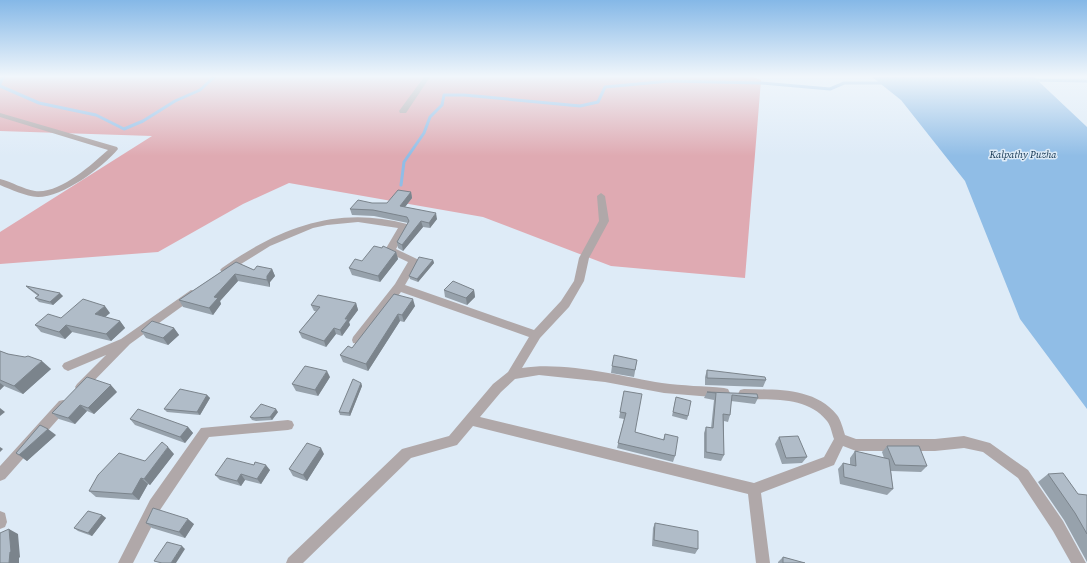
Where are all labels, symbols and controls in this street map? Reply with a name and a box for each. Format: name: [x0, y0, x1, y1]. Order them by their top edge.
water label: Kalpathy Puzha: [988, 148, 1057, 161]

